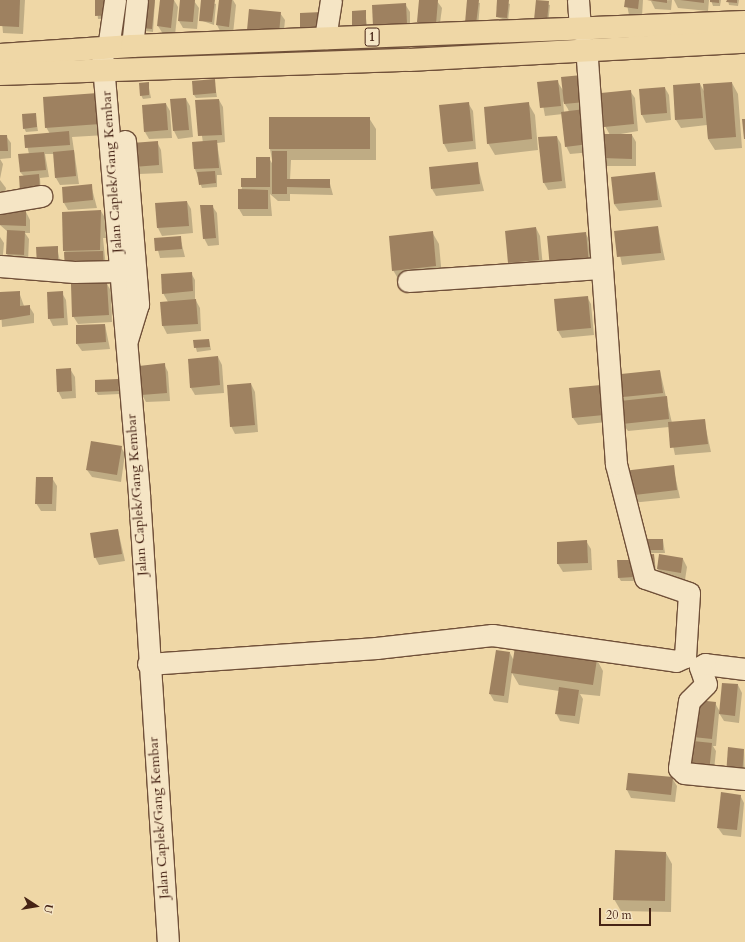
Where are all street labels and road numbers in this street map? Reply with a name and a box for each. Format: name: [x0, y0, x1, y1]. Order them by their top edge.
road number: 1: [364, 26, 380, 48]
street label: Jalan Caplek/Gang Kembar: [98, 90, 126, 254]
street label: Jalan Caplek/Gang Kembar: [123, 413, 151, 577]
street label: Jalan Caplek/Gang Kembar: [145, 736, 173, 900]

